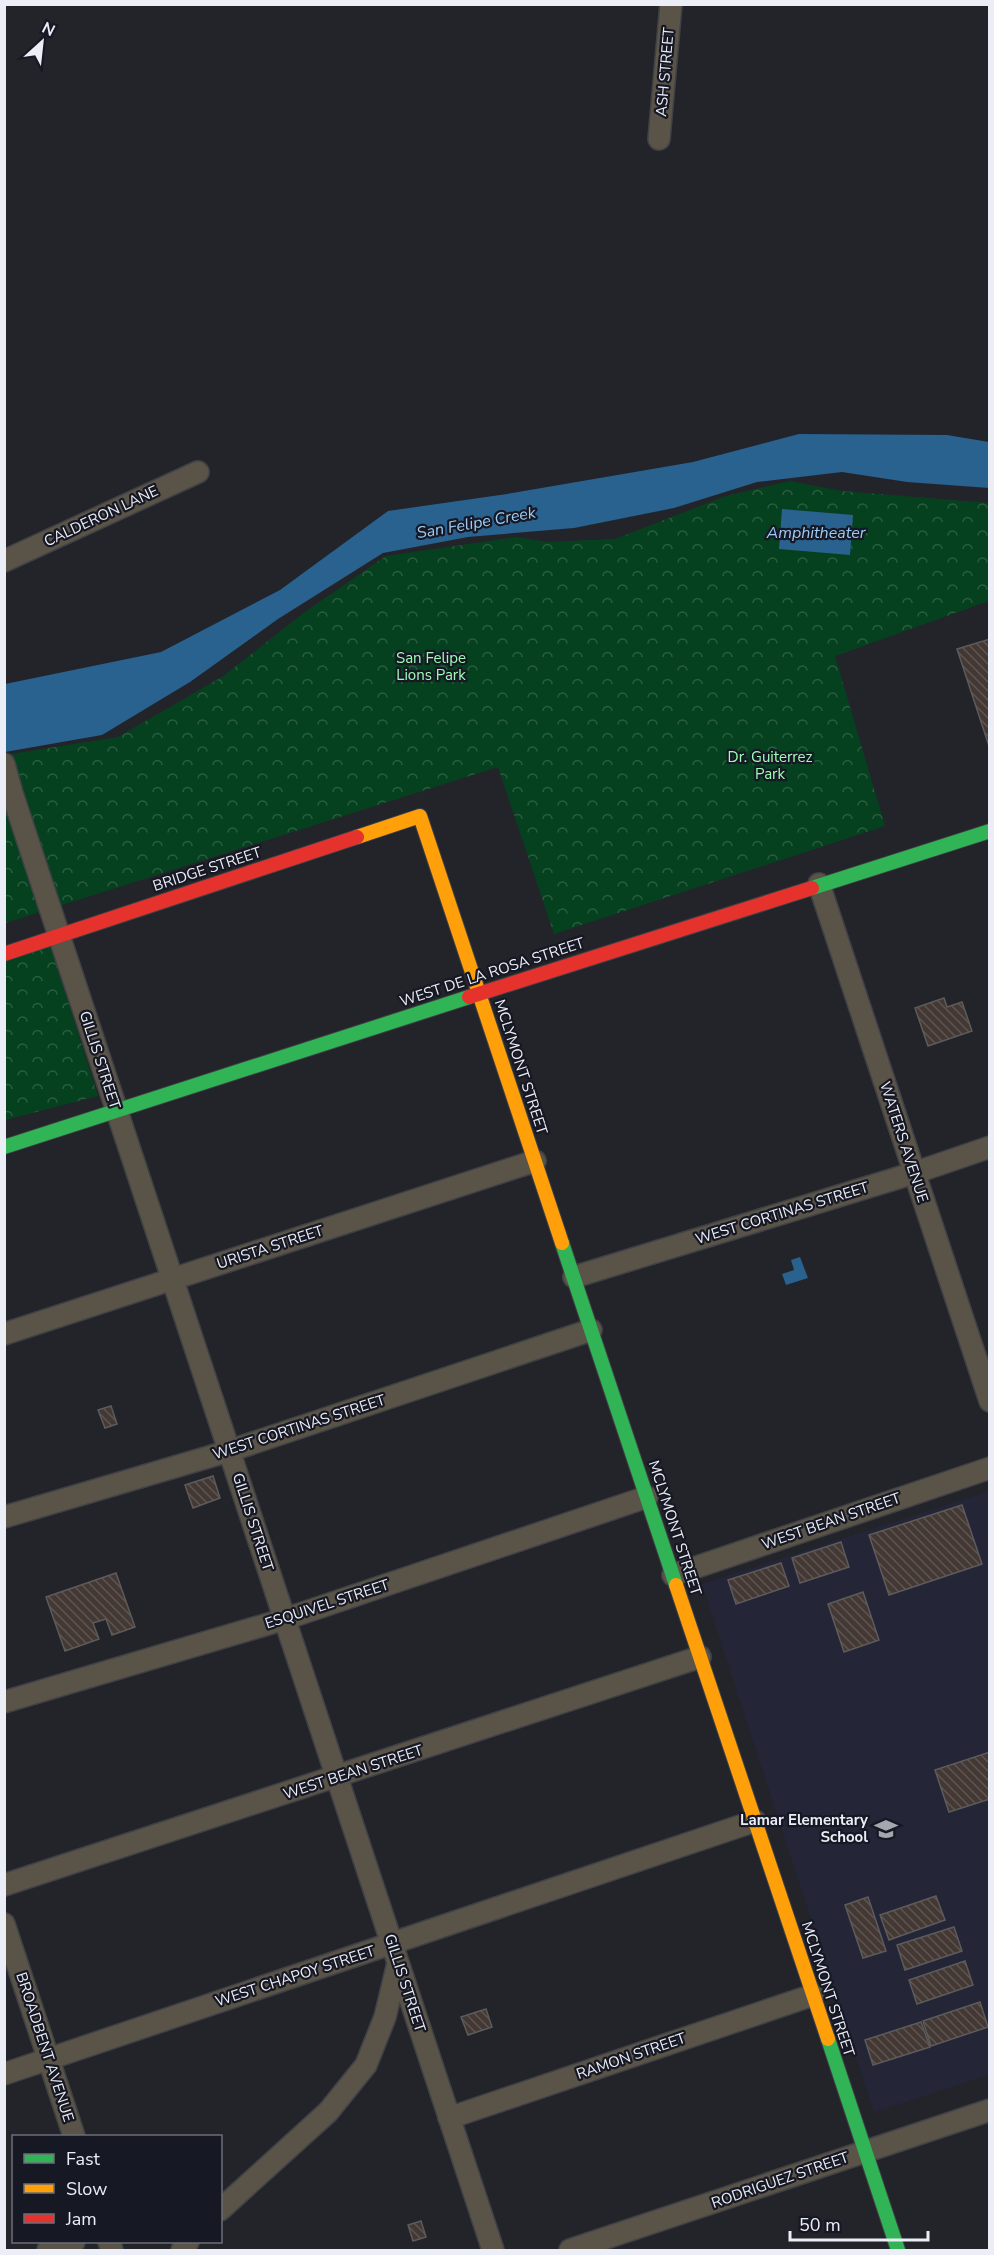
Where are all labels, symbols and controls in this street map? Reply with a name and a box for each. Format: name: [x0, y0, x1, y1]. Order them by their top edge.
north arrow: [12, 12, 72, 72]
text: N: [38, 17, 59, 42]
street label: ASH STREET: [651, 26, 679, 118]
street label: CALDERON LANE: [41, 481, 161, 551]
water label: San Felipe Creek: [415, 502, 538, 544]
water label: Amphitheater: [766, 522, 867, 544]
park label: San Felipe Lions Park: [396, 648, 466, 685]
park label: Dr. Guiterrez Park: [728, 747, 813, 784]
street label: BRIDGE STREET: [150, 842, 264, 896]
street label: WEST DE LA ROSA STREET: [397, 933, 587, 1011]
street label: MCLYMONT STREET: [490, 997, 552, 1137]
street label: GILLIS STREET: [75, 1008, 125, 1112]
street label: WATERS AVENUE: [875, 1079, 933, 1205]
street label: WEST CORTINAS STREET: [693, 1177, 871, 1249]
street label: URISTA STREET: [214, 1220, 326, 1274]
street label: WEST CORTINAS STREET: [210, 1390, 388, 1464]
street label: MCLYMONT STREET: [644, 1458, 706, 1598]
street label: GILLIS STREET: [228, 1470, 278, 1574]
street label: WEST BEAN STREET: [759, 1488, 903, 1554]
street label: ESQUIVEL STREET: [262, 1574, 392, 1634]
street label: WEST BEAN STREET: [281, 1740, 425, 1804]
place label: Lamar Elementary School: [740, 1810, 868, 1847]
school or university icon: Lamar Elementary School: [873, 1816, 899, 1842]
street label: MCLYMONT STREET: [797, 1919, 859, 2059]
street label: GILLIS STREET: [380, 1931, 430, 2035]
street label: WEST CHAPOY STREET: [213, 1941, 377, 2011]
street label: BROADBENT AVENUE: [11, 1970, 79, 2124]
street label: RAMON STREET: [574, 2028, 688, 2084]
legend: [12, 2135, 222, 2243]
text: Fast: [66, 2147, 101, 2171]
street label: RODRIGUEZ STREET: [709, 2147, 851, 2213]
text: Slow: [66, 2177, 107, 2201]
scale bar: [790, 2204, 928, 2242]
text: Jam: [65, 2207, 97, 2231]
text: 50 m: [799, 2213, 841, 2237]

